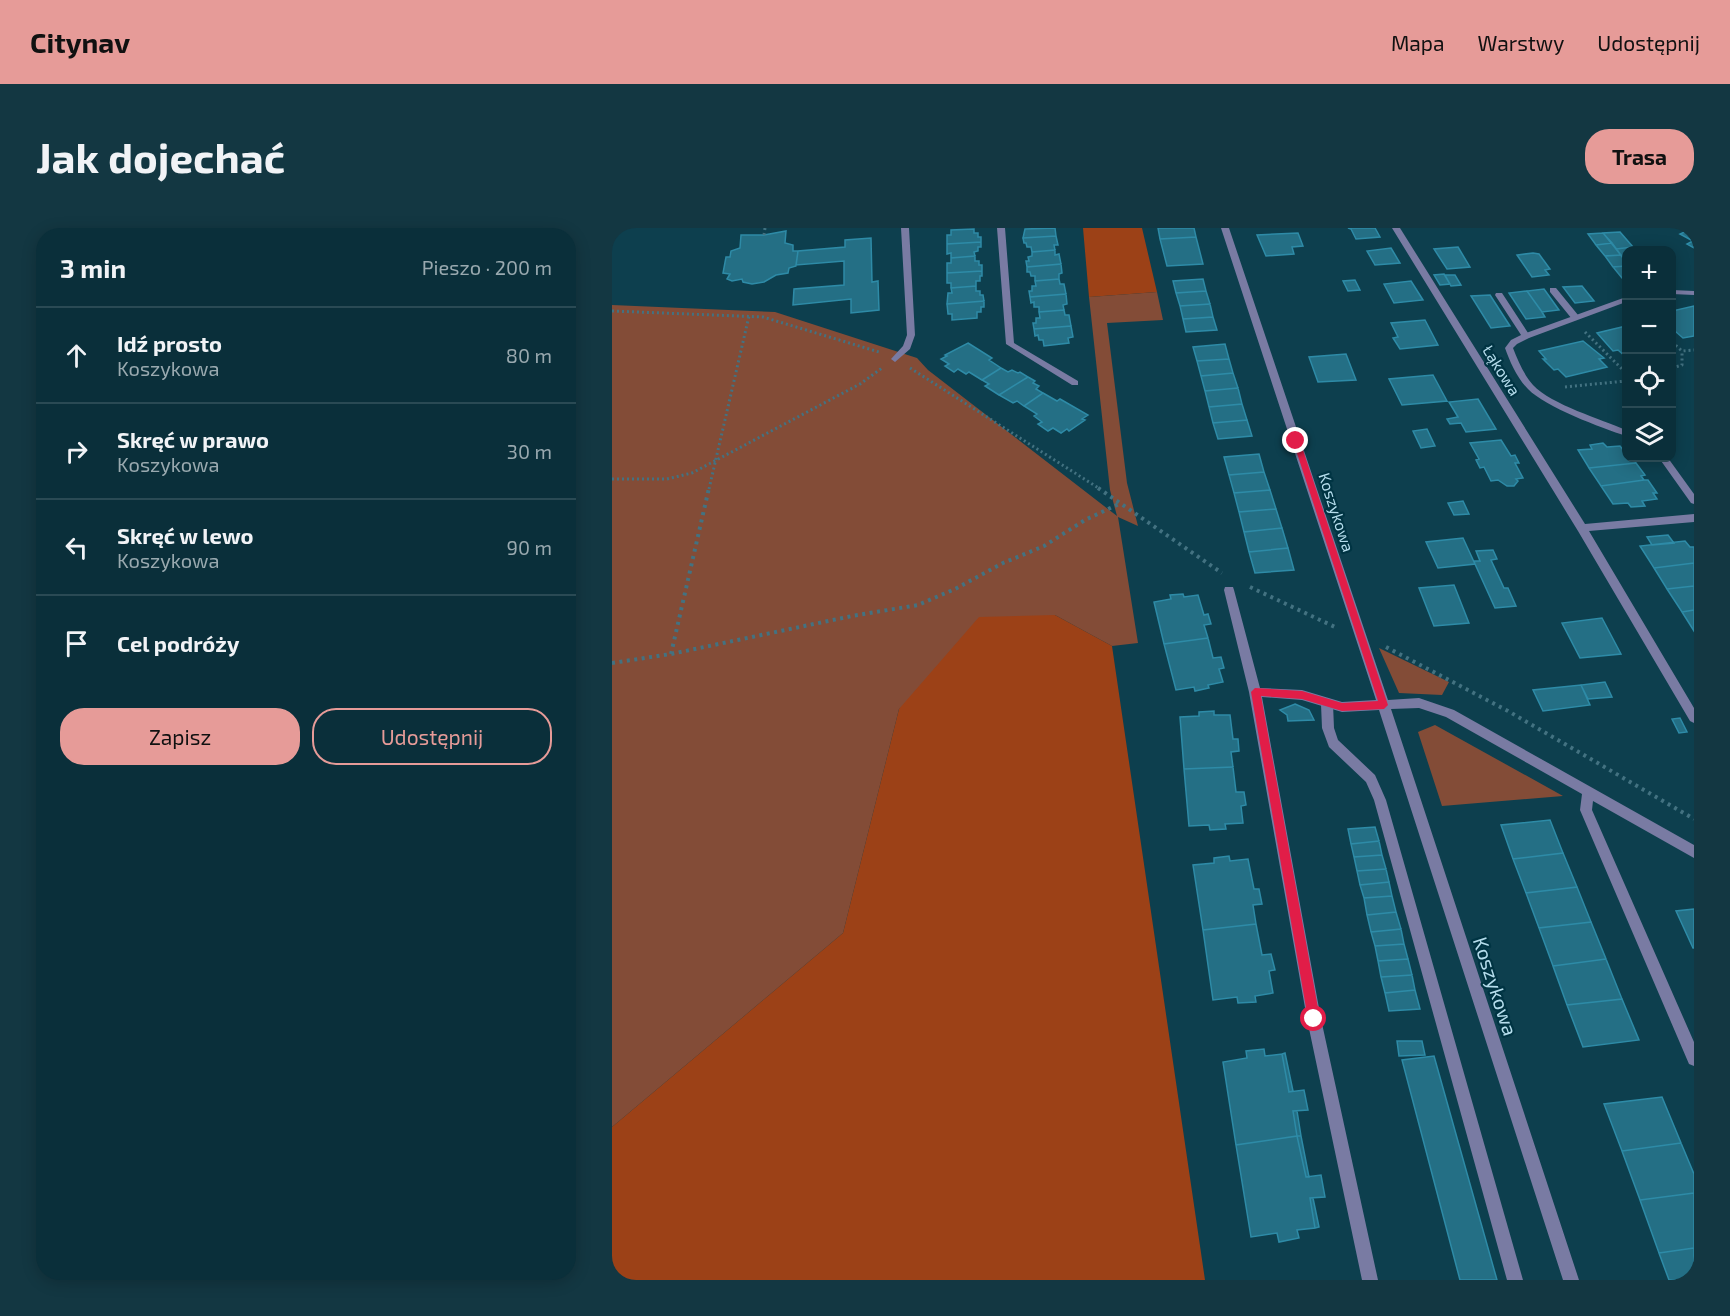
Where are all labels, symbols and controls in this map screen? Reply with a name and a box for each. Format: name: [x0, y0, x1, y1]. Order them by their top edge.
text: Citynav: [30, 25, 130, 59]
text: Mapa: [1391, 30, 1445, 55]
text: Warstwy: [1478, 30, 1564, 55]
text: Udostępnij: [1597, 30, 1700, 55]
button: Trasa: [1585, 129, 1694, 184]
text: Jak dojechać: [36, 131, 285, 181]
map controls: [1622, 246, 1676, 462]
button: +: [1622, 246, 1676, 300]
text: 3 min: [60, 252, 126, 283]
text: Pieszo · 200 m: [422, 255, 552, 279]
button: −: [1622, 300, 1676, 354]
text: Idź prosto: [117, 330, 222, 356]
icon: ahead: [60, 339, 93, 372]
street label: Łąkowa: [1479, 341, 1525, 399]
text: 80 m: [506, 343, 552, 367]
button: locate: [1622, 354, 1676, 408]
text: Koszykowa: [117, 356, 219, 380]
button: layers: [1622, 408, 1676, 462]
text: Skręć w prawo: [117, 426, 269, 452]
route end: [1282, 427, 1308, 453]
icon: right: [60, 435, 93, 468]
text: 30 m: [507, 439, 552, 463]
text: Koszykowa: [117, 452, 219, 476]
street label: Koszykowa: [1315, 470, 1359, 554]
text: Skręć w lewo: [117, 522, 254, 548]
icon: left: [60, 531, 93, 564]
text: 90 m: [507, 535, 552, 559]
text: Koszykowa: [117, 548, 219, 572]
icon: arrive: [60, 627, 93, 660]
text: Cel podróży: [117, 630, 239, 656]
button: Zapisz: [60, 708, 300, 765]
button: Udostępnij: [312, 708, 552, 765]
street label: Koszykowa: [1469, 934, 1523, 1038]
route start: [1300, 1005, 1326, 1031]

